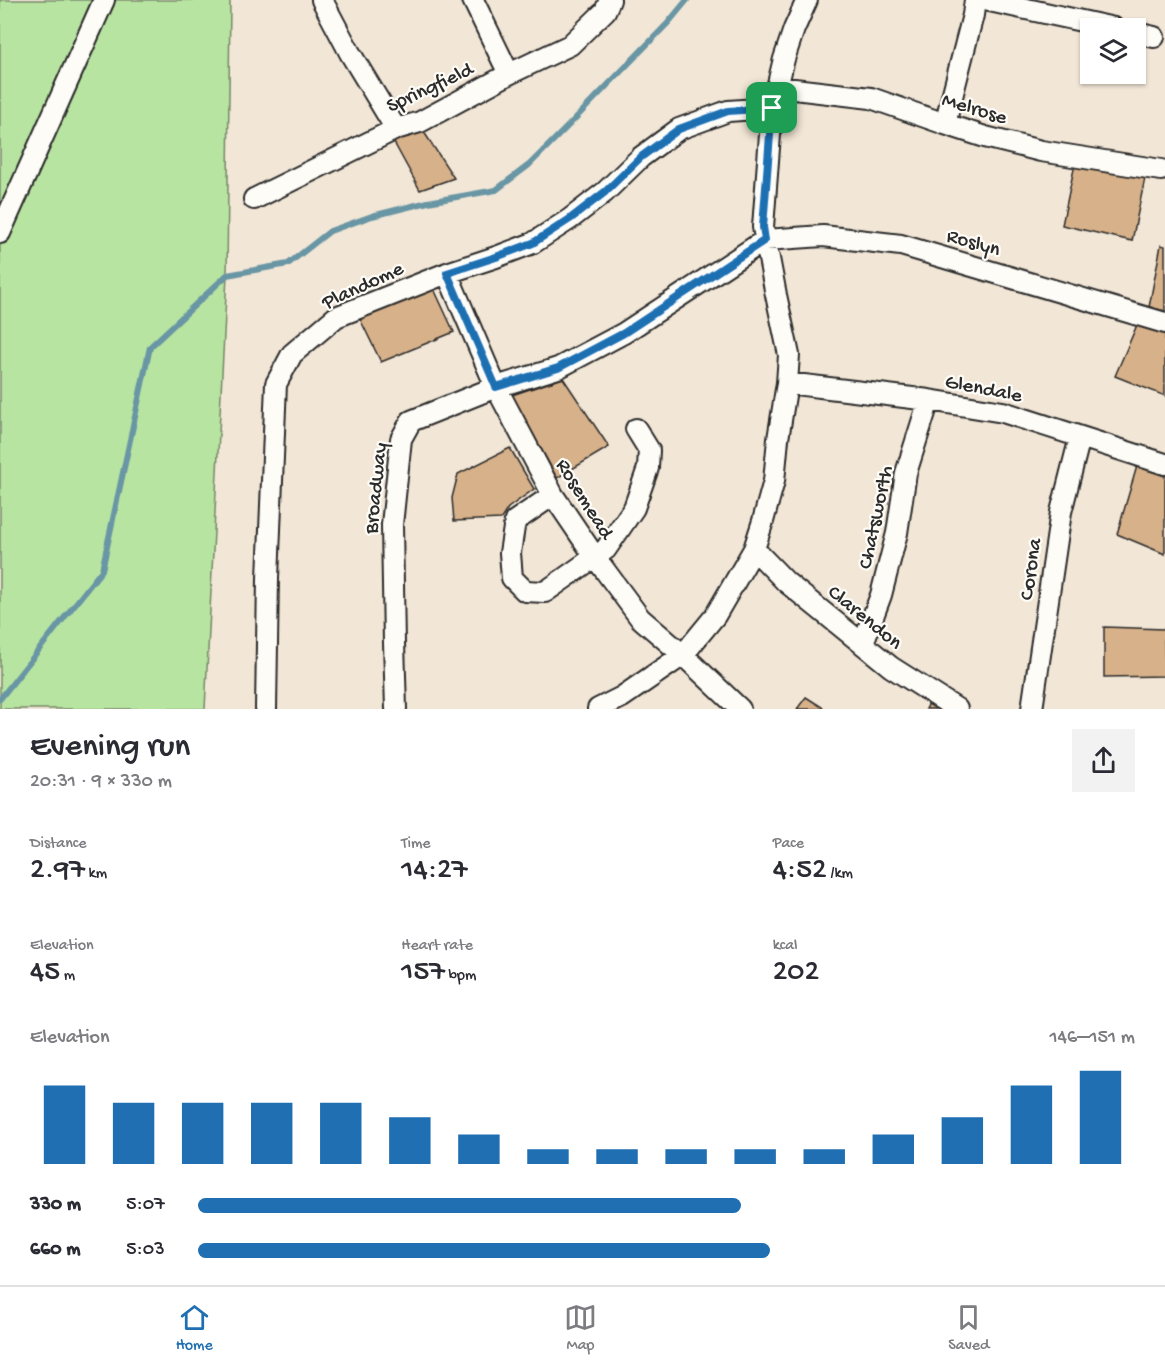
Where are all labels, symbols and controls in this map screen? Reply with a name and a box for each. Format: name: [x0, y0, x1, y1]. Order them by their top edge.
map controls: [1080, 18, 1146, 84]
button: layers: [1080, 18, 1146, 84]
street label: Springfield: [383, 58, 479, 120]
pin: [746, 82, 797, 133]
street label: Melrose: [938, 89, 1011, 132]
icon: arrive: [755, 91, 788, 124]
street label: Roslyn: [943, 225, 1003, 264]
street label: Plandome: [318, 257, 409, 317]
street label: Glendale: [943, 371, 1025, 410]
street label: Broadway: [360, 442, 395, 536]
street label: Rosemead: [549, 455, 618, 546]
street label: Chatsworth: [854, 464, 901, 572]
street label: Corona: [1016, 536, 1049, 602]
street label: Clarendon: [821, 581, 906, 656]
text: Evening run: [30, 729, 190, 767]
button: share: [1072, 729, 1135, 792]
text: 20:31 · 9 × 330 m: [30, 771, 172, 794]
text: Distance: [30, 835, 87, 854]
text: Time: [401, 835, 431, 854]
text: Pace: [773, 835, 804, 854]
text: 2.97: [30, 854, 85, 889]
text: 14:27: [401, 854, 467, 889]
text: 4:52: [773, 854, 827, 889]
text: km: [85, 865, 107, 884]
text: /km: [827, 865, 853, 884]
text: Elevation: [30, 937, 94, 956]
text: Heart rate: [401, 937, 473, 956]
text: kcal: [773, 937, 798, 956]
text: 45: [30, 956, 60, 991]
text: 157: [401, 956, 445, 991]
text: 202: [773, 956, 819, 991]
text: m: [60, 967, 75, 986]
text: bpm: [445, 967, 476, 986]
text: Elevation: [30, 1027, 110, 1050]
text: 146–151 m: [1049, 1027, 1135, 1050]
text: 330 m: [30, 1194, 81, 1217]
text: 5:07: [126, 1194, 165, 1217]
text: 660 m: [30, 1239, 81, 1262]
text: 5:03: [126, 1239, 165, 1262]
tab: Home: [176, 1301, 213, 1356]
tab: Map: [564, 1301, 597, 1356]
tab: Saved: [948, 1301, 989, 1356]

